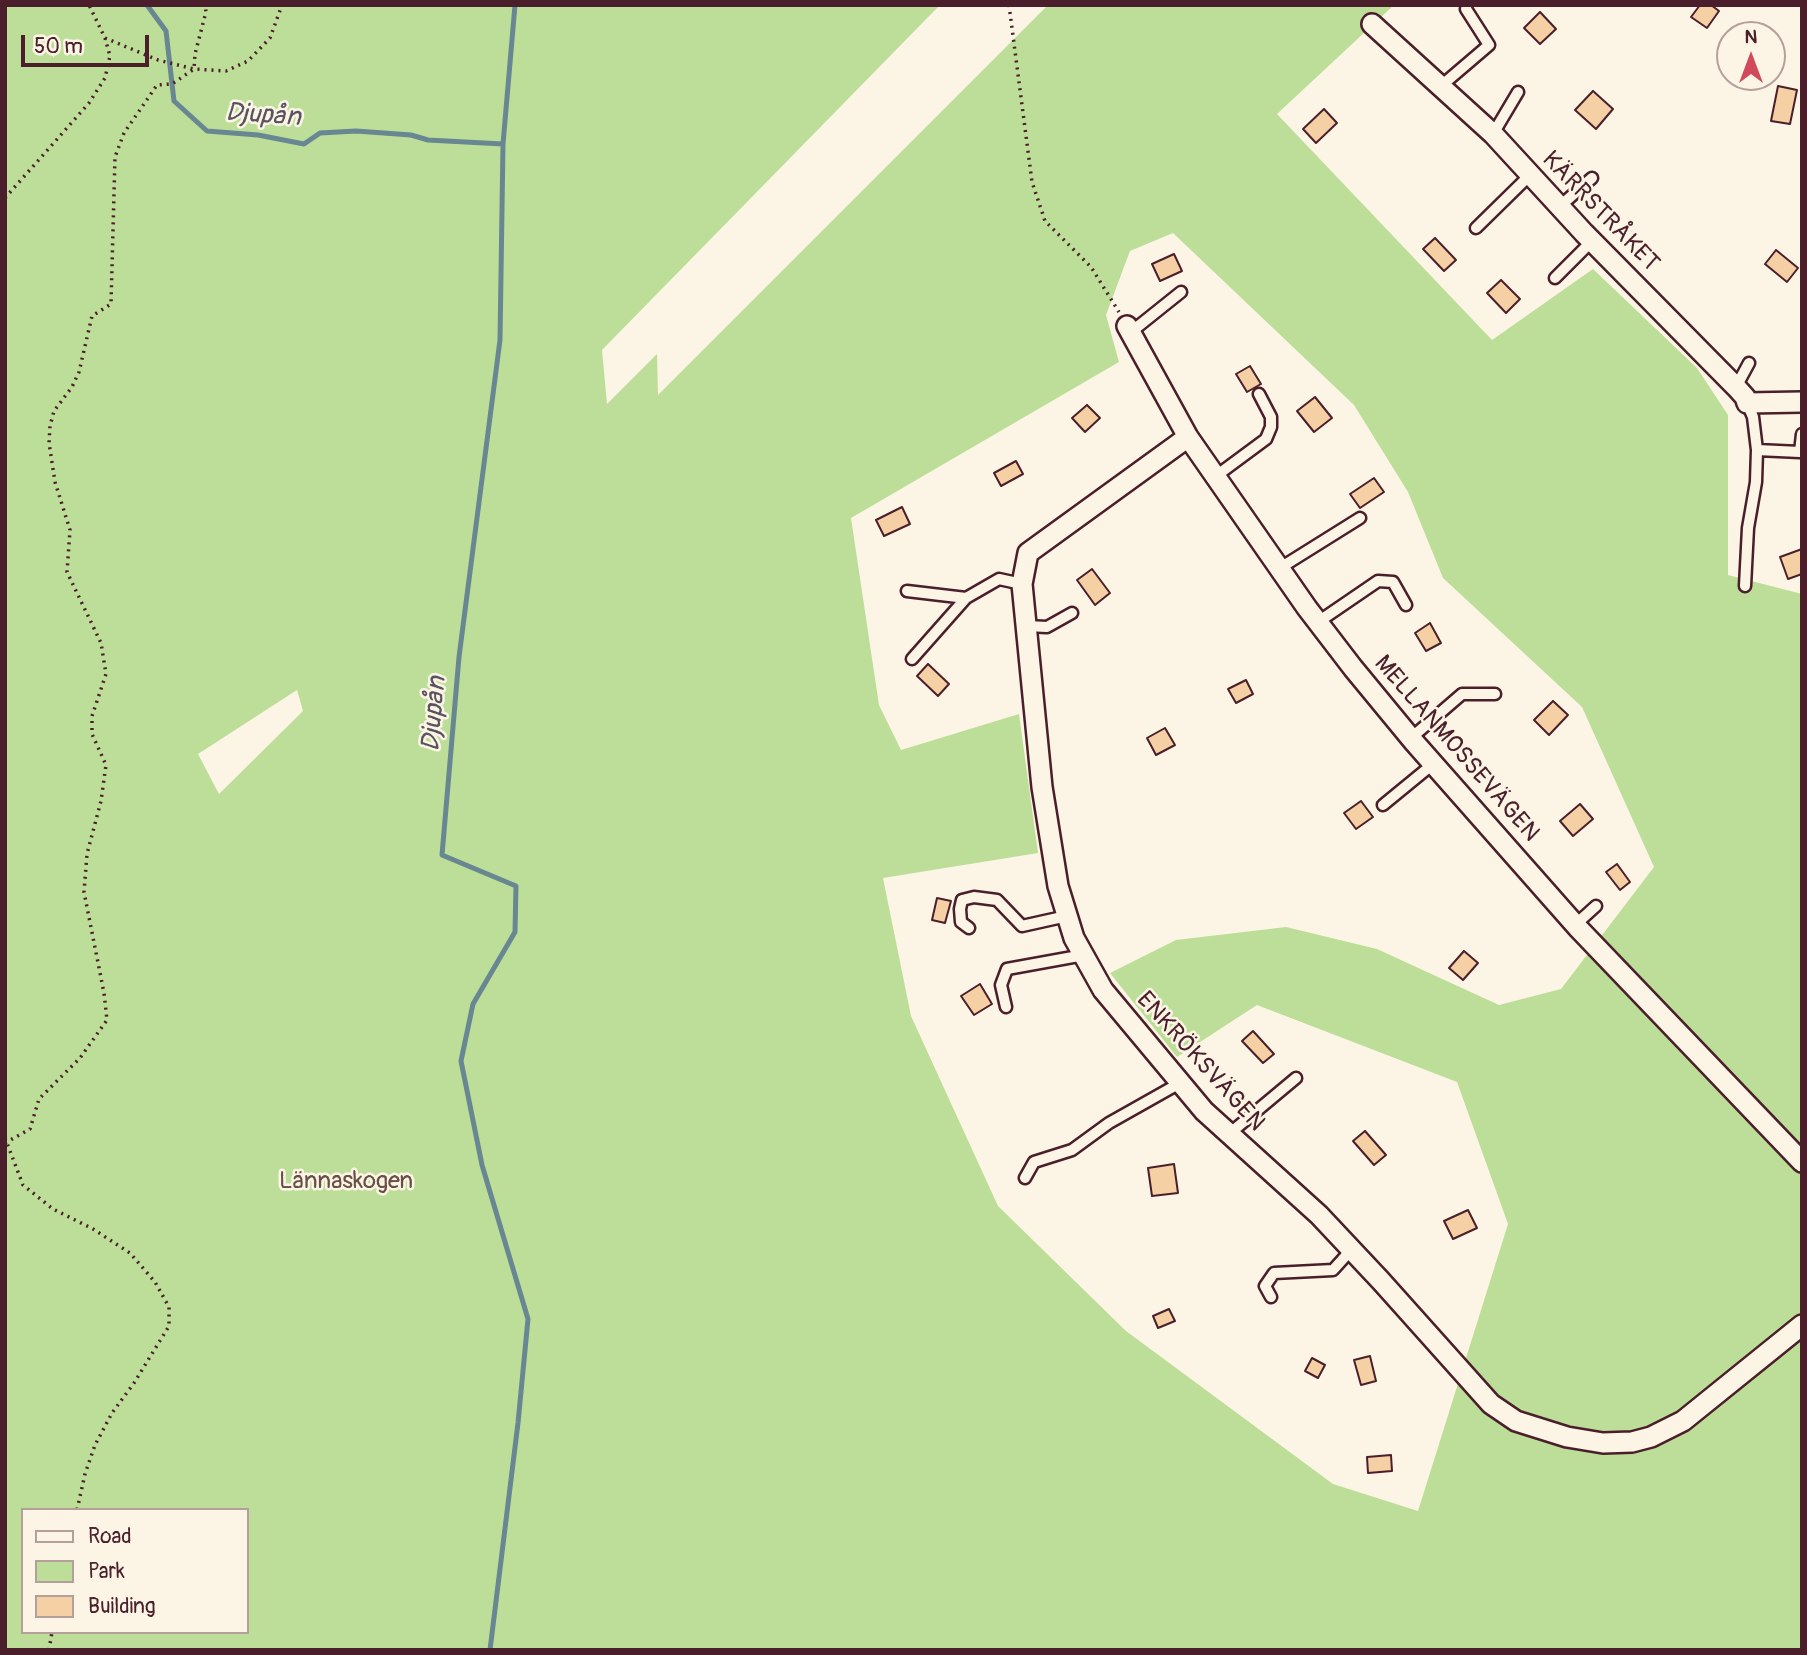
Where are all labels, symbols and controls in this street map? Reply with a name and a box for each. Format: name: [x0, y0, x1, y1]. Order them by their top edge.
scale bar: [24, 21, 152, 65]
north arrow: [1716, 21, 1786, 91]
text: N: [1745, 25, 1757, 49]
text: 50 m: [34, 33, 83, 60]
water label: Djupån: [224, 98, 302, 134]
street label: KÄRRSTRÅKET: [1535, 146, 1665, 278]
street label: MELLANMOSSEVÄGEN: [1367, 650, 1545, 848]
water label: Djupån: [416, 675, 454, 753]
street label: ENKRÖKSVÄGEN: [1130, 986, 1270, 1138]
park label: Lännaskogen: [279, 1168, 413, 1196]
legend: [21, 1508, 248, 1634]
text: Road: [88, 1523, 132, 1550]
text: Park: [88, 1558, 125, 1585]
text: Building: [88, 1593, 155, 1620]

